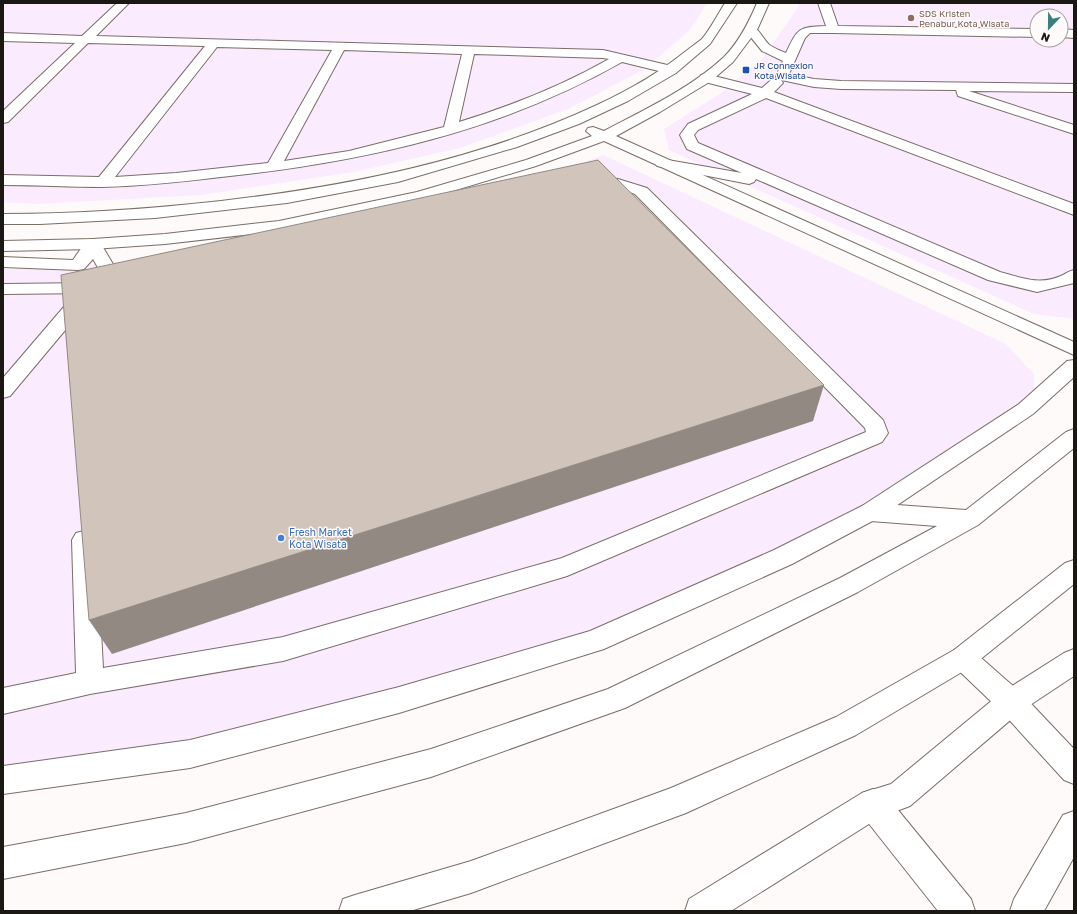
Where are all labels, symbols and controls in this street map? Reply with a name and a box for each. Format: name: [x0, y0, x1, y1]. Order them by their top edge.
place label: SDS Kristen Penabur Kota Wisata: [919, 8, 1009, 29]
north arrow: [1029, 8, 1069, 48]
marker: SDS Kristen Penabur Kota Wisata: [906, 13, 916, 23]
text: N: [1039, 30, 1051, 45]
place label: JR Connexion Kota Wisata: [754, 60, 813, 81]
marker: JR Connexion Kota Wisata: [741, 65, 751, 75]
place label: Fresh Market Kota Wisata: [289, 526, 352, 550]
marker: Fresh Market Kota Wisata: [276, 533, 286, 543]

